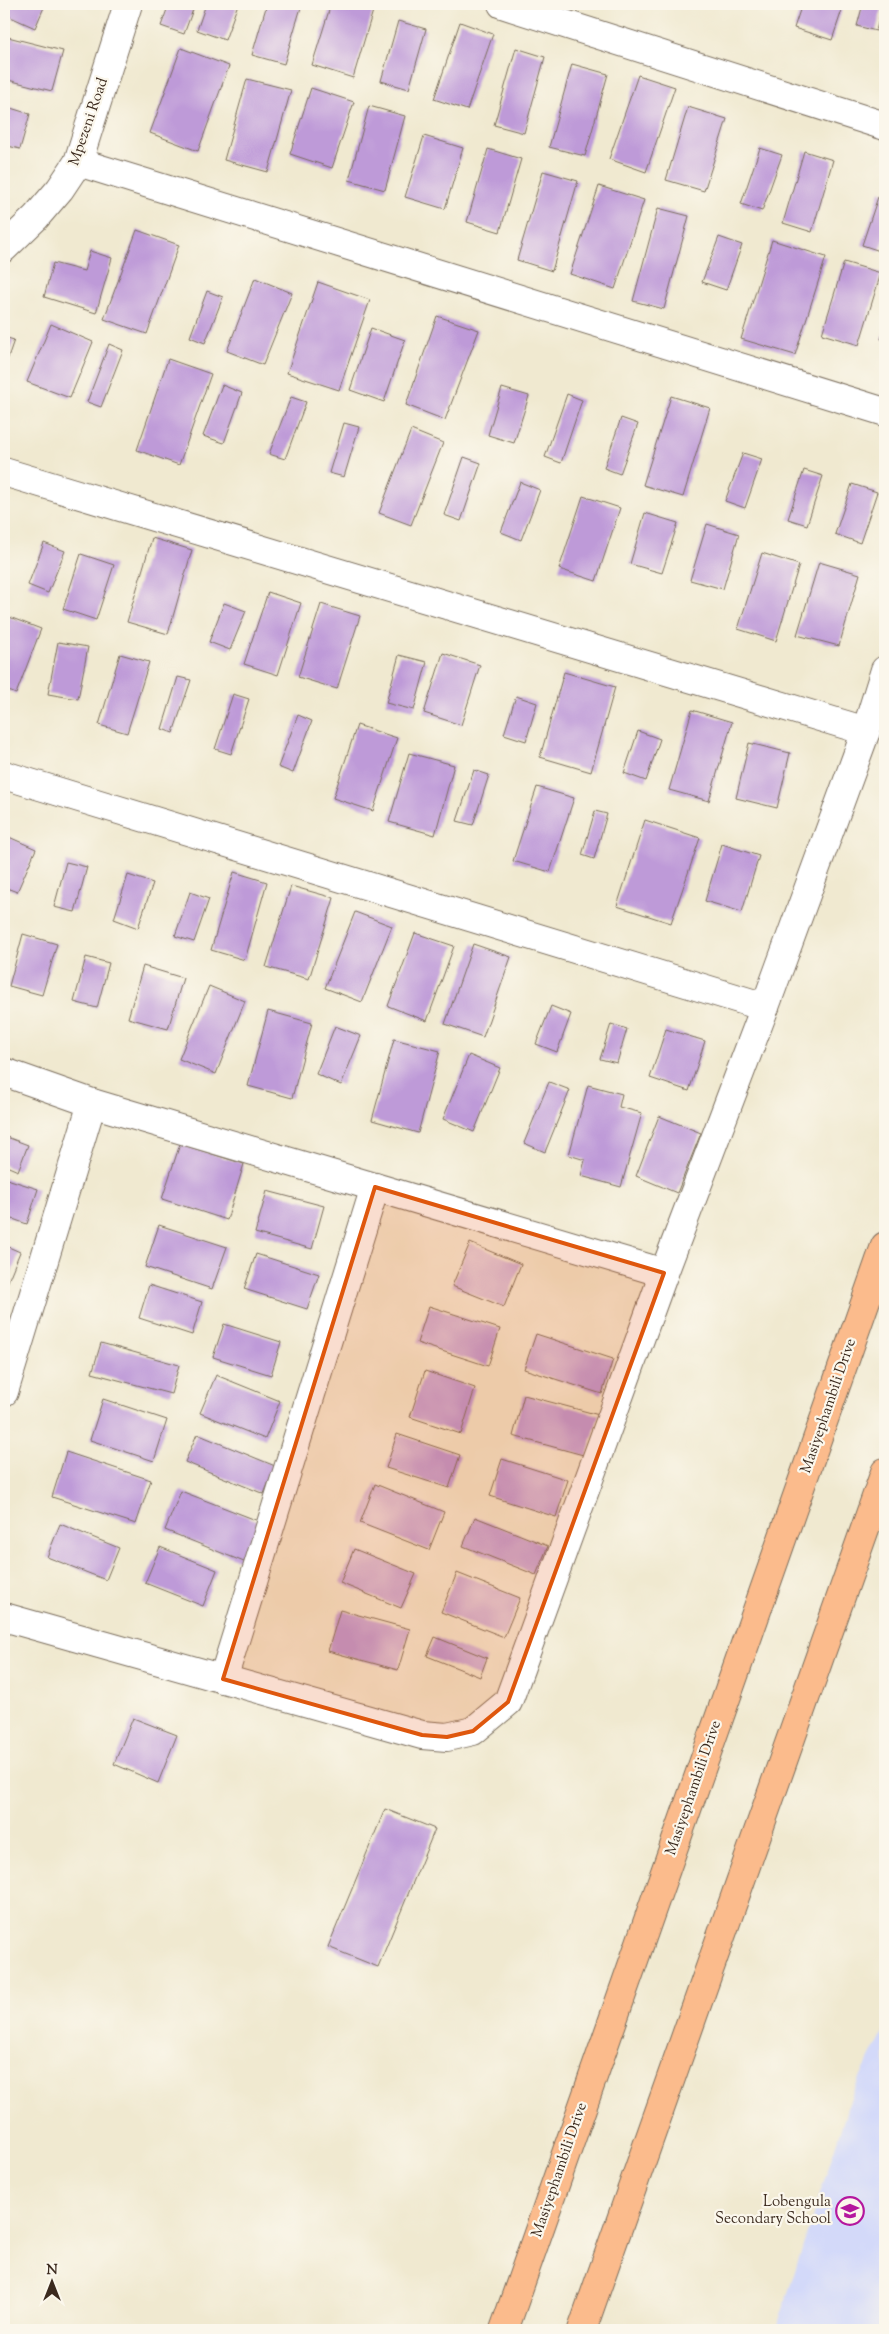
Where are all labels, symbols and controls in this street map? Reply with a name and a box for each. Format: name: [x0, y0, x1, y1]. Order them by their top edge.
street label: Mpezeni Road: [64, 75, 114, 169]
street label: Masiyephambili Drive: [796, 1336, 862, 1476]
street label: Masiyephambili Drive: [661, 1718, 727, 1858]
street label: Masiyephambili Drive: [527, 2100, 593, 2240]
place label: Lobengula Secondary School: [715, 2192, 831, 2230]
school or university icon: Lobengula Secondary School: [835, 2196, 865, 2226]
north arrow: [28, 2256, 78, 2306]
text: N: [46, 2261, 58, 2281]

